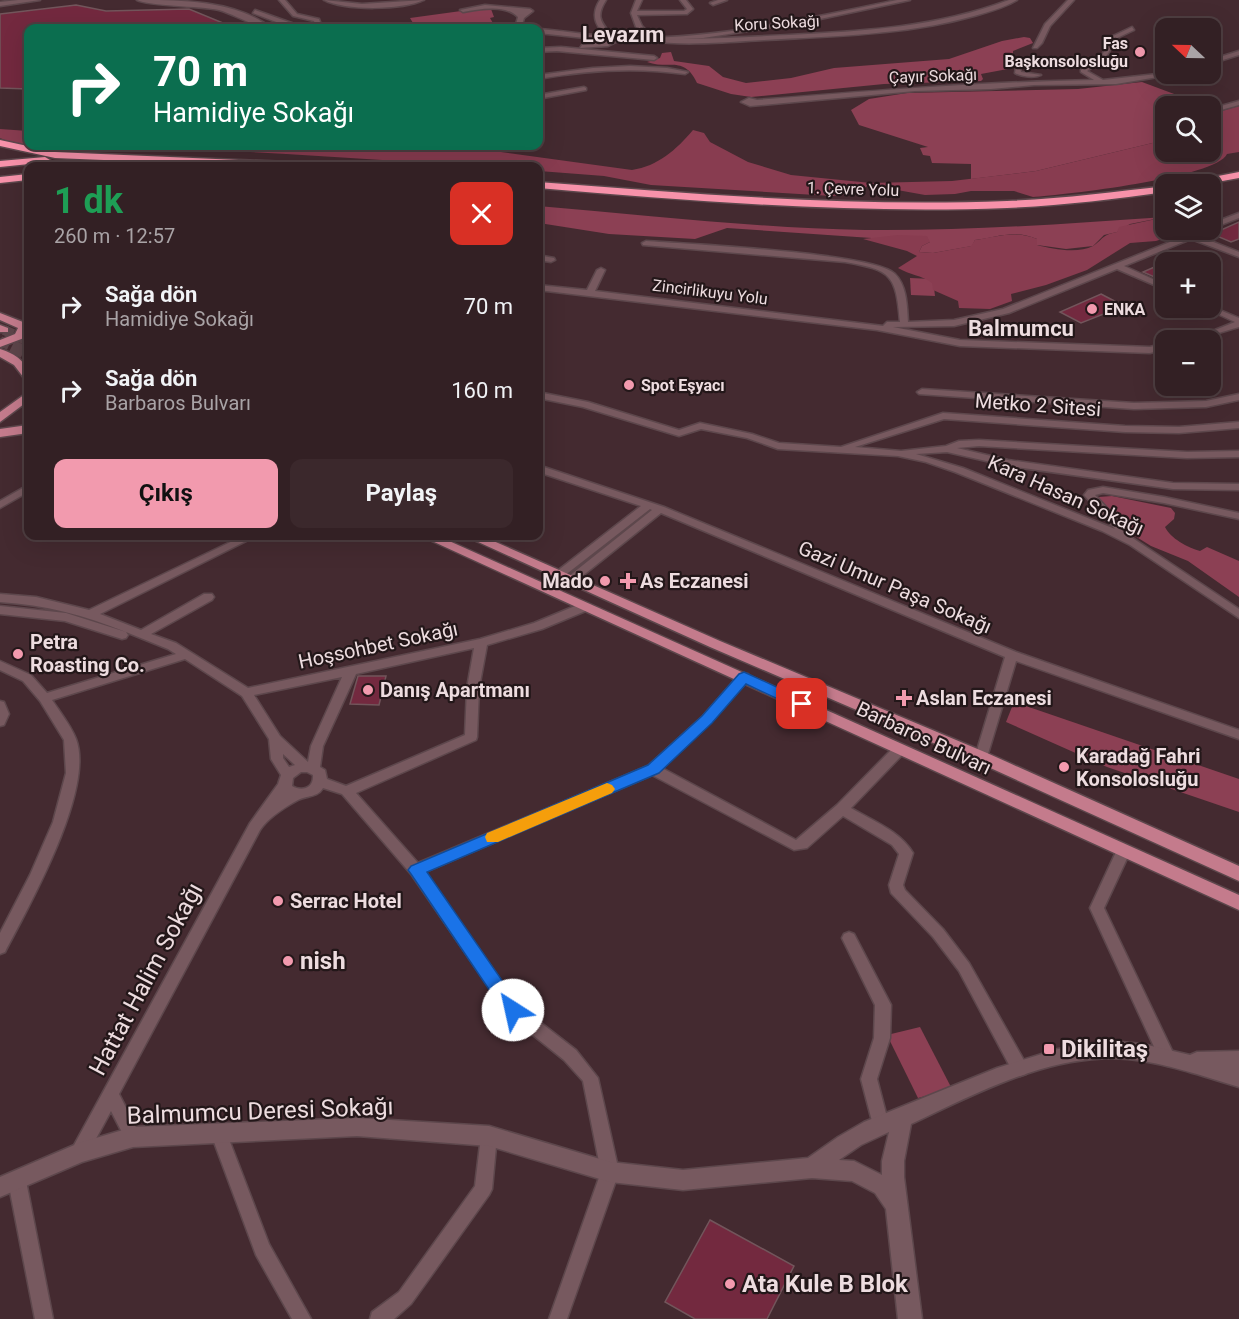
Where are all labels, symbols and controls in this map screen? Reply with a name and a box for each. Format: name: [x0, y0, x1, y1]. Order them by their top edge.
street label: Koru Sokağı: [734, 11, 820, 35]
north arrow: [1155, 18, 1221, 84]
map controls: [1155, 18, 1221, 396]
district label: Levazım: [582, 22, 664, 47]
place label: Fas Başkonsolosluğu: [1004, 34, 1128, 71]
marker: Fas Başkonsolosluğu: [1133, 45, 1147, 59]
text: 70 m: [153, 47, 248, 96]
icon: right: [54, 48, 132, 126]
street label: Çayır Sokağı: [889, 65, 977, 87]
button: search: [1155, 96, 1221, 162]
text: Hamidiye Sokağı: [153, 97, 354, 129]
button: layers: [1155, 174, 1221, 240]
street label: 1. Çevre Yolu: [807, 178, 899, 200]
text: 1 dk: [54, 180, 123, 222]
button: close: [450, 182, 513, 245]
text: 260 m · 12:57: [54, 224, 175, 248]
button: +: [1155, 252, 1221, 318]
street label: Zincirlikuyu Yolu: [651, 276, 769, 308]
text: Sağa dön: [105, 282, 197, 307]
icon: right: [54, 290, 87, 323]
text: 70 m: [464, 294, 513, 319]
place label: ENKA: [1104, 300, 1145, 319]
marker: ENKA: [1085, 302, 1099, 316]
text: Hamidiye Sokağı: [105, 307, 254, 331]
district label: Balmumcu: [968, 316, 1074, 341]
button: −: [1155, 330, 1221, 396]
text: Sağa dön: [105, 366, 197, 391]
icon: right: [54, 374, 87, 407]
place label: Spot Eşyacı: [641, 376, 725, 395]
text: 160 m: [451, 378, 513, 403]
marker: Spot Eşyacı: [622, 378, 636, 392]
street label: Metko 2 Sitesi: [974, 389, 1102, 421]
text: Barbaros Bulvarı: [105, 391, 251, 415]
street label: Kara Hasan Sokağı: [984, 450, 1148, 540]
button: Çıkış: [54, 459, 278, 528]
button: Paylaş: [290, 459, 513, 528]
street label: Gazi Umur Paşa Sokağı: [795, 535, 995, 639]
place label: Mado: [542, 569, 593, 593]
place label: As Eczanesi: [640, 569, 749, 593]
marker: Mado: [598, 574, 612, 588]
marker: As Eczanesi: [621, 574, 635, 588]
street label: Hoşsohbet Sokağı: [296, 616, 460, 674]
place label: Petra Roasting Co.: [30, 630, 145, 677]
marker: Petra Roasting Co.: [11, 647, 25, 661]
place label: Danış Apartmanı: [380, 678, 530, 702]
pin: [776, 678, 827, 729]
marker: Danış Apartmanı: [361, 683, 375, 697]
place label: Aslan Eczanesi: [916, 686, 1052, 710]
icon: arrive: [785, 687, 818, 720]
marker: Aslan Eczanesi: [897, 691, 911, 705]
street label: Barbaros Bulvarı: [853, 696, 995, 780]
place label: Karadağ Fahri Konsolosluğu: [1076, 744, 1201, 791]
marker: Karadağ Fahri Konsolosluğu: [1057, 760, 1071, 774]
street label: Hattat Halim Sokağı: [83, 878, 209, 1080]
place label: Serrac Hotel: [290, 889, 402, 913]
marker: Serrac Hotel: [271, 894, 285, 908]
place label: nish: [300, 947, 346, 975]
marker: nish: [281, 954, 295, 968]
position arrow: [481, 978, 545, 1042]
place label: Dikilitaş: [1061, 1035, 1148, 1063]
marker: Dikilitaş: [1042, 1042, 1056, 1056]
street label: Balmumcu Deresi Sokağı: [126, 1092, 394, 1130]
place label: Ata Kule B Blok: [742, 1270, 909, 1298]
marker: Ata Kule B Blok: [723, 1277, 737, 1291]

